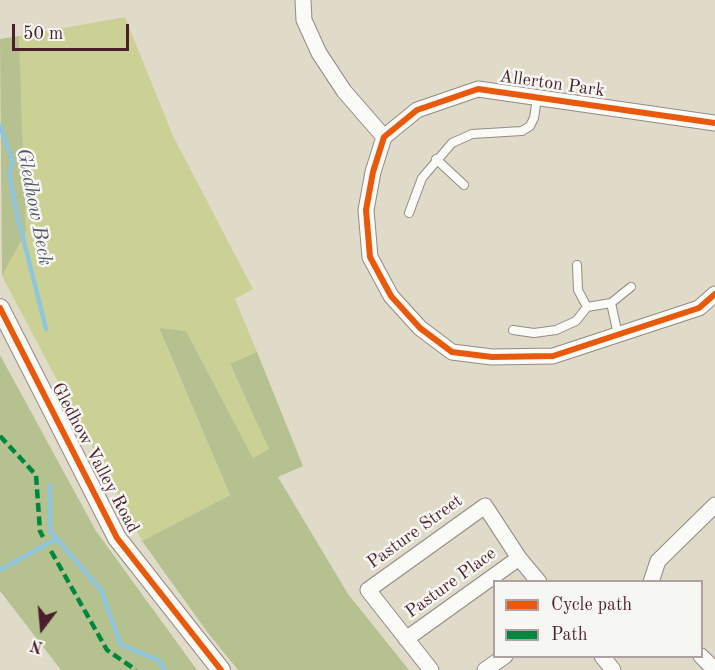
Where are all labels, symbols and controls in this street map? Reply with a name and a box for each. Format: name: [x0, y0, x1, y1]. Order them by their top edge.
scale bar: [15, 12, 132, 50]
text: 50 m: [23, 25, 63, 43]
street label: Allerton Park: [498, 66, 606, 102]
water label: Gledhow Beck: [11, 146, 57, 268]
street label: Gledhow Valley Road: [46, 379, 144, 537]
street label: Pasture Street: [363, 490, 467, 574]
street label: Pasture Place: [401, 543, 501, 623]
legend: [493, 580, 703, 658]
text: Cycle path: [551, 596, 632, 614]
north arrow: [12, 598, 72, 658]
text: Path: [551, 626, 587, 644]
text: N: [29, 636, 45, 655]

